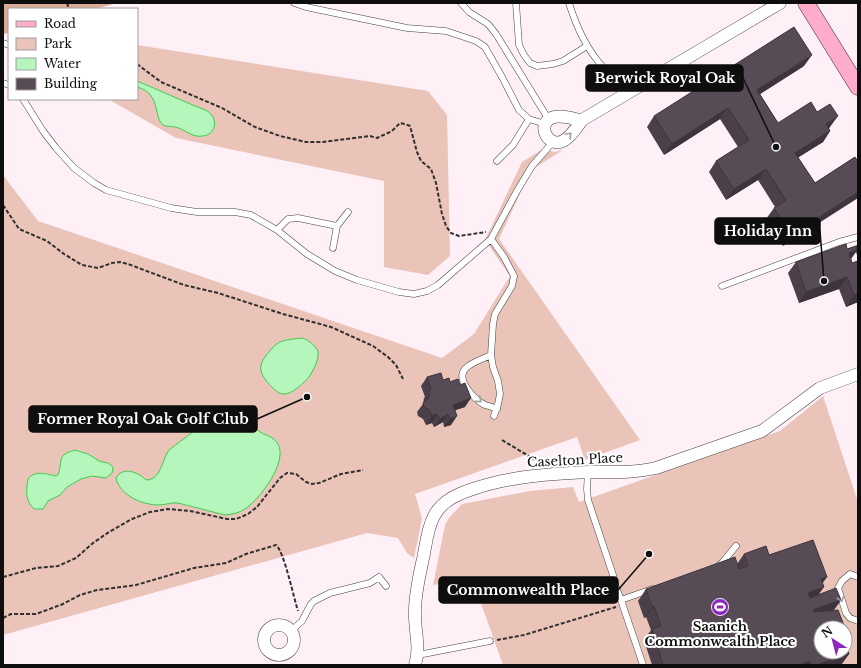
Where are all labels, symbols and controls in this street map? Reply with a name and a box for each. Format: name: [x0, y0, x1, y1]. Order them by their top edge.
legend: [8, 8, 138, 100]
text: Road: [44, 16, 76, 31]
text: Park: [44, 36, 72, 51]
text: Water: [43, 56, 81, 71]
callout: Berwick Royal Oak: [586, 65, 743, 91]
text: Berwick Royal Oak: [595, 69, 736, 87]
text: Building: [44, 76, 98, 91]
one-way arrow: [565, 132, 572, 140]
callout: Holiday Inn: [715, 218, 820, 244]
text: Holiday Inn: [724, 222, 812, 240]
one-way arrow: [474, 395, 481, 402]
callout: Former Royal Oak Golf Club: [29, 406, 257, 432]
text: Former Royal Oak Golf Club: [37, 410, 249, 428]
street label: Caselton Place: [527, 449, 623, 471]
callout: Commonwealth Place: [439, 577, 618, 603]
text: Commonwealth Place: [447, 581, 609, 599]
one-way arrow: [836, 595, 845, 602]
sports icon: Saanich Commonwealth Place: [710, 597, 730, 617]
place label: Saanich Commonwealth Place: [645, 618, 796, 650]
north arrow: [813, 620, 853, 660]
text: N: [819, 623, 836, 641]

